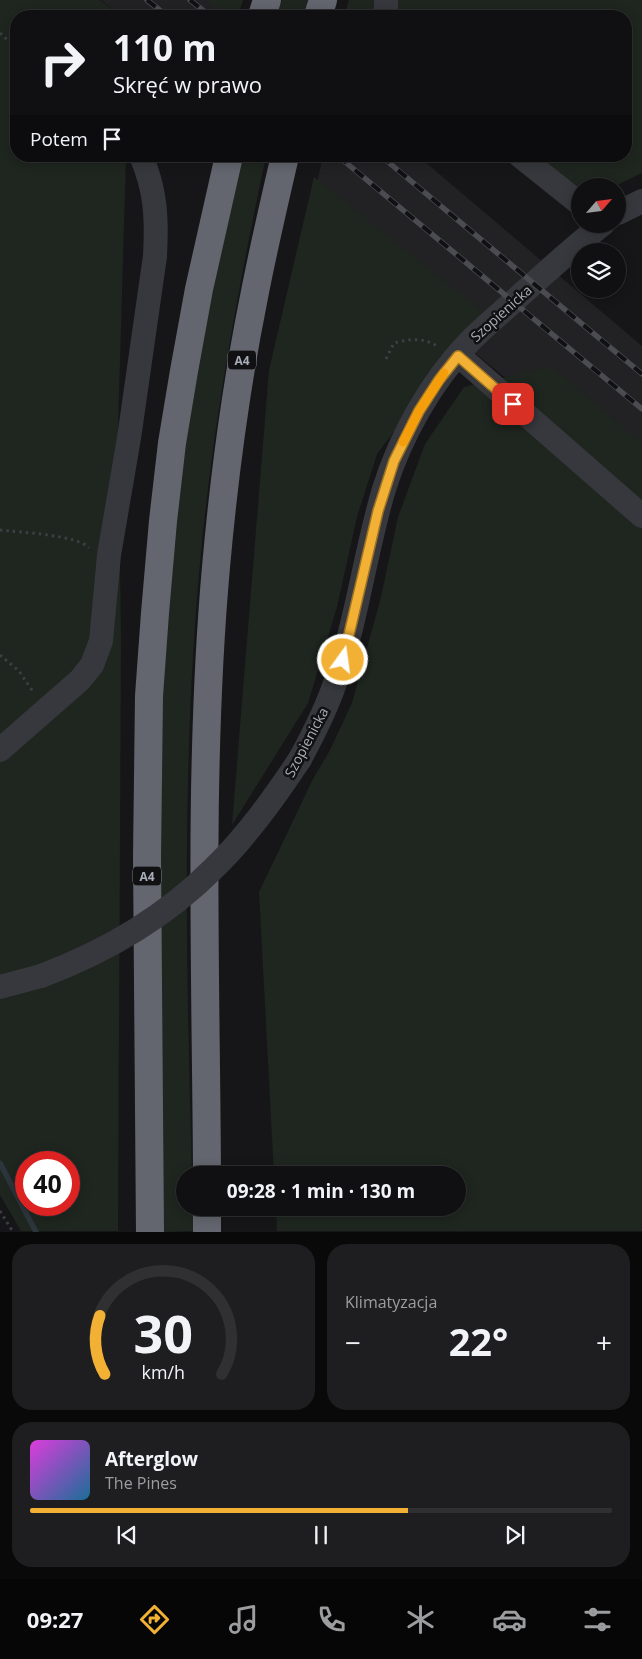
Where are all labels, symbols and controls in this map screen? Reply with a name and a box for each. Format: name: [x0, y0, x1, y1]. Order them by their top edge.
text: 110 m: [113, 24, 217, 71]
icon: right: [30, 30, 95, 95]
text: Skręć w prawo: [113, 69, 262, 99]
icon: arrive: [98, 125, 126, 153]
text: Potem: [30, 126, 88, 152]
north arrow: [571, 178, 626, 232]
map controls: [571, 178, 626, 298]
button: layers: [571, 243, 626, 298]
street label: Szopienicka: [466, 280, 536, 346]
road number: A4: [228, 350, 256, 370]
pin: [492, 383, 534, 425]
icon: arrive: [499, 390, 527, 418]
position arrow: [316, 633, 368, 685]
street label: Szopienicka: [280, 704, 332, 780]
road number: A4: [133, 866, 161, 886]
speed limit sign: 40: [15, 1151, 80, 1216]
text: 09:28 · 1 min · 130 m: [227, 1178, 415, 1204]
text: Klimatyzacja: [345, 1291, 437, 1313]
text: 30: [134, 1297, 193, 1368]
text: 22°: [449, 1315, 508, 1367]
text: −: [345, 1323, 361, 1361]
text: +: [596, 1323, 612, 1361]
text: km/h: [142, 1360, 185, 1384]
text: Afterglow: [105, 1446, 198, 1472]
text: The Pines: [105, 1472, 177, 1494]
icon: previous: [113, 1521, 141, 1549]
icon: pause: [307, 1521, 335, 1549]
icon: next: [501, 1521, 529, 1549]
icon: directions: [137, 1602, 172, 1637]
icon: music: [226, 1602, 261, 1637]
icon: phone: [314, 1602, 349, 1637]
icon: climate: [403, 1602, 438, 1637]
icon: car: [492, 1602, 527, 1637]
icon: filters: [580, 1602, 615, 1637]
text: 09:27: [27, 1604, 83, 1634]

